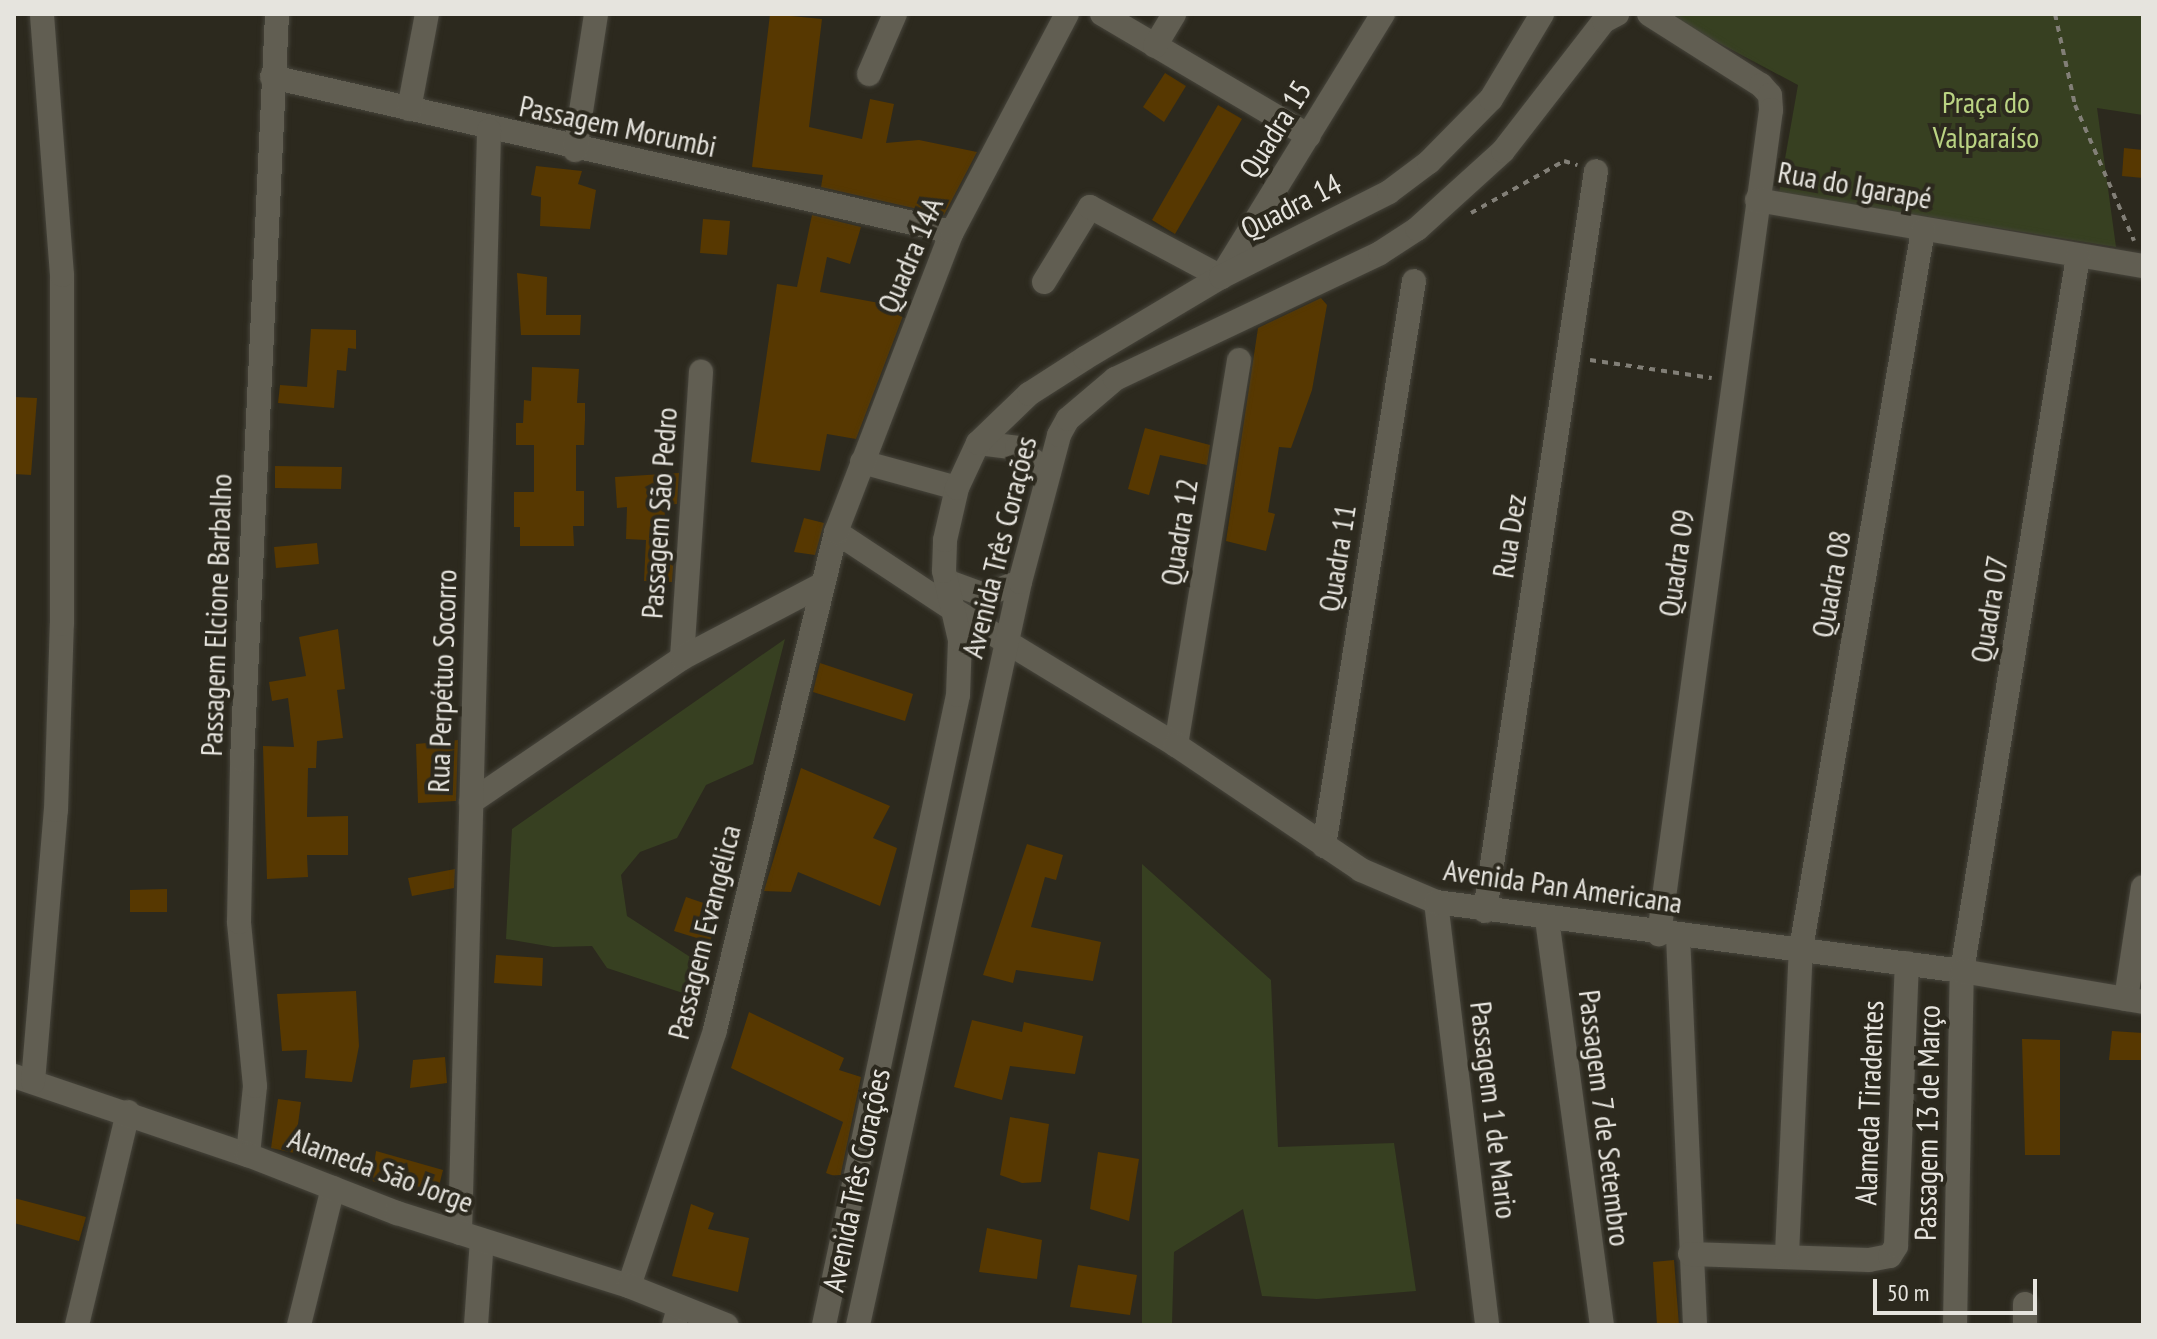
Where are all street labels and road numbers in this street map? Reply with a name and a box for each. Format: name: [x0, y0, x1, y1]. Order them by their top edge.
street label: Quadra 15: [1231, 74, 1319, 184]
street label: Passagem Morumbi: [516, 88, 720, 164]
street label: Rua do Igarapé: [1775, 154, 1935, 216]
street label: Quadra 14: [1235, 165, 1347, 247]
street label: Quadra 14A: [870, 192, 950, 318]
street label: Passagem São Pedro: [634, 406, 684, 620]
street label: Avenida Três Corações: [954, 432, 1044, 662]
street label: Passagem Elcione Barbalho: [193, 473, 239, 757]
street label: Quadra 12: [1153, 476, 1205, 588]
street label: Rua Dez: [1485, 491, 1533, 581]
street label: Quadra 11: [1311, 502, 1363, 614]
street label: Quadra 09: [1651, 507, 1701, 619]
street label: Quadra 08: [1804, 528, 1858, 640]
street label: Quadra 07: [1963, 553, 2015, 665]
street label: Rua Perpétuo Socorro: [420, 569, 464, 793]
street label: Passagem Evangélica: [660, 821, 748, 1043]
street label: Avenida Pan Americana: [1441, 851, 1685, 921]
street label: Passagem 7 de Setembro: [1571, 987, 1639, 1249]
street label: Passagem 1 de Mario: [1463, 999, 1525, 1221]
street label: Alameda Tiradentes: [1847, 1000, 1891, 1206]
street label: Passagem 13 de Março: [1907, 1005, 1947, 1241]
street label: Avenida Três Corações: [815, 1065, 897, 1295]
street label: Alameda São Jorge: [284, 1120, 478, 1220]

